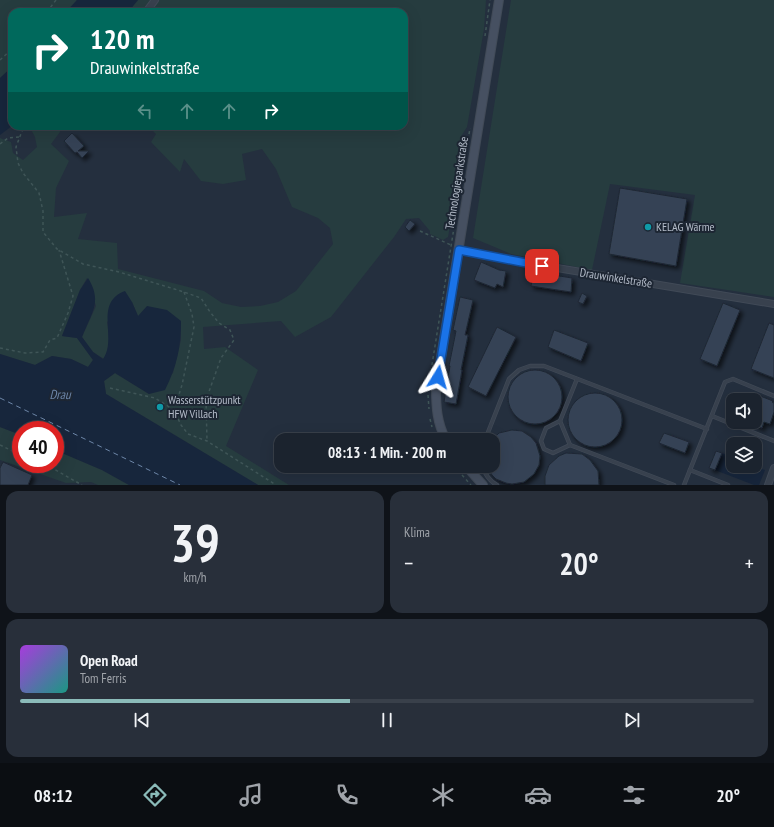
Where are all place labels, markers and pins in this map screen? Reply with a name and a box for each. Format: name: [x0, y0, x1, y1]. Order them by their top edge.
place label: KELAG Wärme: [656, 219, 714, 234]
marker: KELAG Wärme: [643, 222, 653, 232]
pin: [525, 249, 559, 283]
place label: Wasserstützpunkt HFW Villach: [168, 392, 241, 421]
marker: Wasserstützpunkt HFW Villach: [155, 402, 165, 412]

